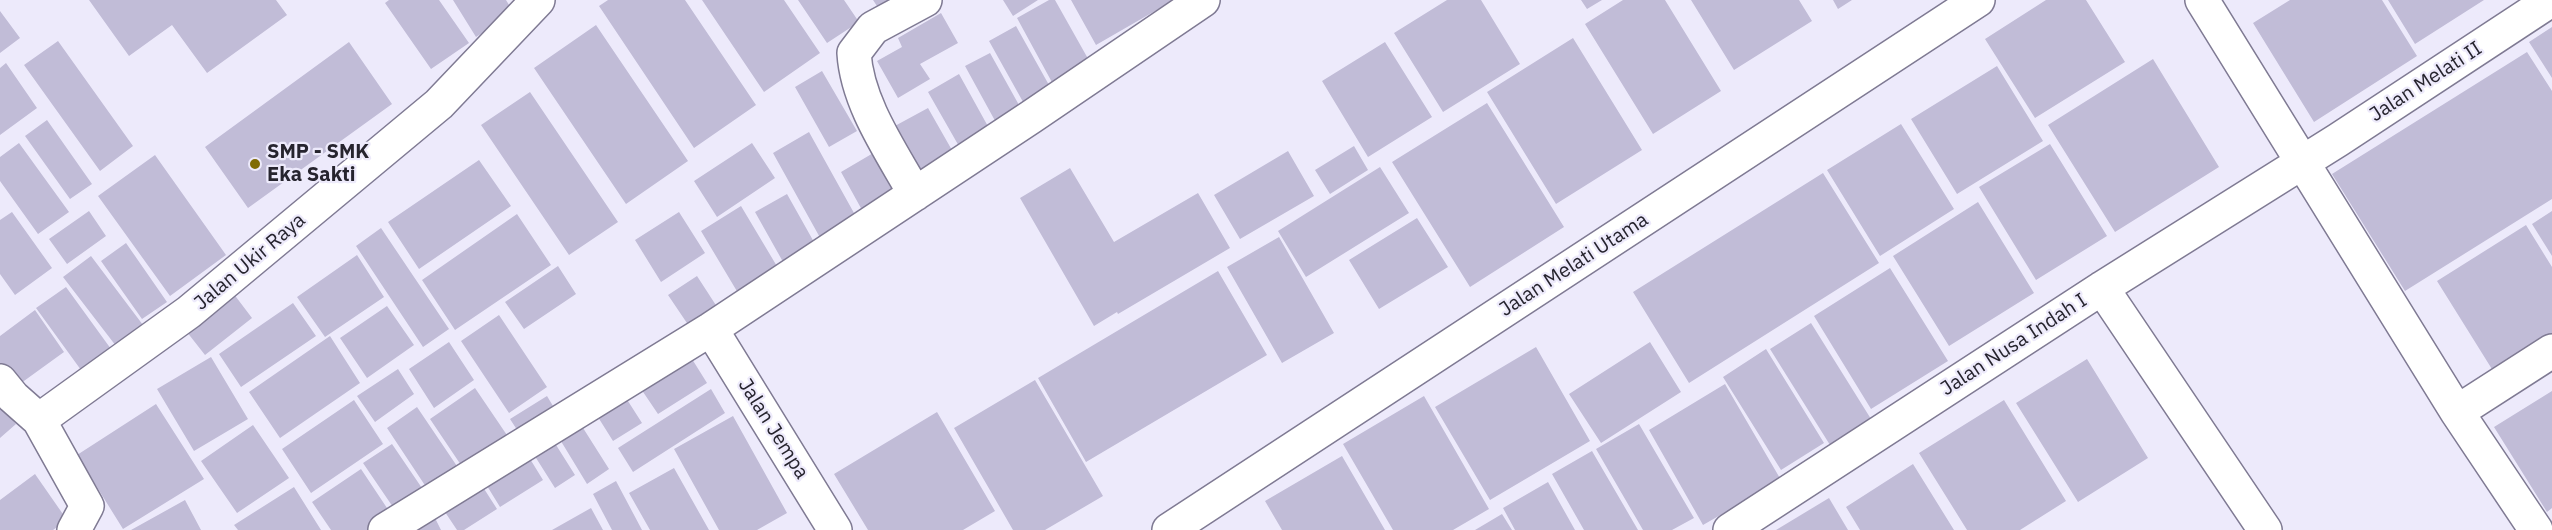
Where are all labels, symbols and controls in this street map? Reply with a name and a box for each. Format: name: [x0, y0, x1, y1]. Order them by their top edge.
street label: Jalan Melati II: [2365, 37, 2487, 127]
place label: SMP - SMK Eka Sakti: [267, 140, 369, 187]
marker: SMP - SMK Eka Sakti: [248, 157, 262, 171]
street label: Jalan Melati Utama: [1495, 208, 1653, 322]
street label: Jalan Ukir Raya: [190, 209, 310, 315]
street label: Jalan Nusa Indah I: [1936, 289, 2092, 401]
street label: Jalan Jempa: [733, 374, 813, 484]

